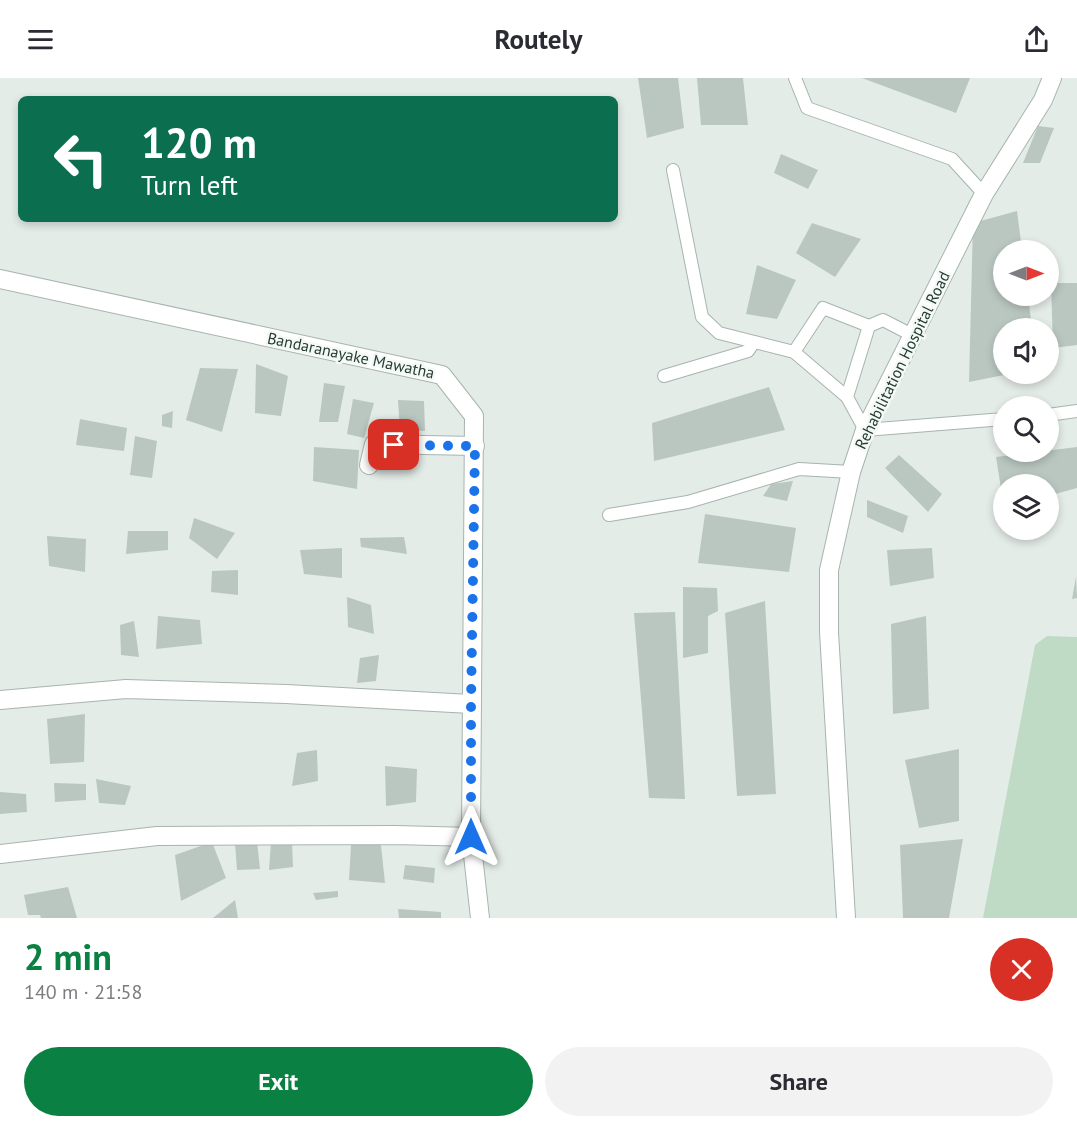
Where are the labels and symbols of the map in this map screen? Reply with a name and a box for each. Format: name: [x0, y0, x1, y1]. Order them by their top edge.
north arrow: [993, 240, 1059, 306]
street label: Rehabilitation Hospital Road: [850, 268, 954, 452]
street label: Bandaranayake Mawatha: [266, 328, 436, 382]
pin: [368, 419, 419, 470]
position arrow: [439, 805, 503, 869]

